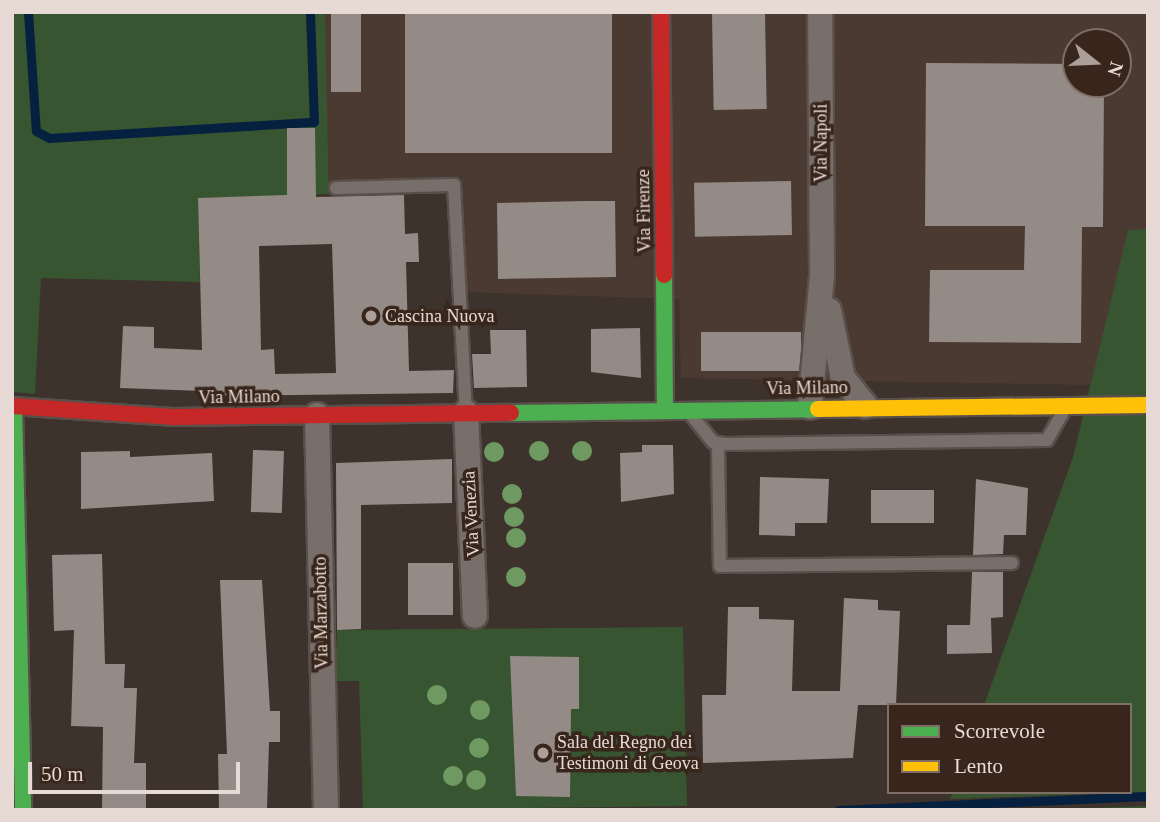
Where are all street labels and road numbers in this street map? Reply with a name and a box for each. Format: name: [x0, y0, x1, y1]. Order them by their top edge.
street label: Via Napoli: [810, 104, 832, 182]
street label: Via Firenze: [632, 169, 656, 253]
street label: Via Milano: [766, 376, 848, 400]
street label: Via Milano: [198, 385, 280, 409]
street label: Via Venezia: [458, 470, 484, 558]
street label: Via Marzabotto: [309, 557, 333, 669]

